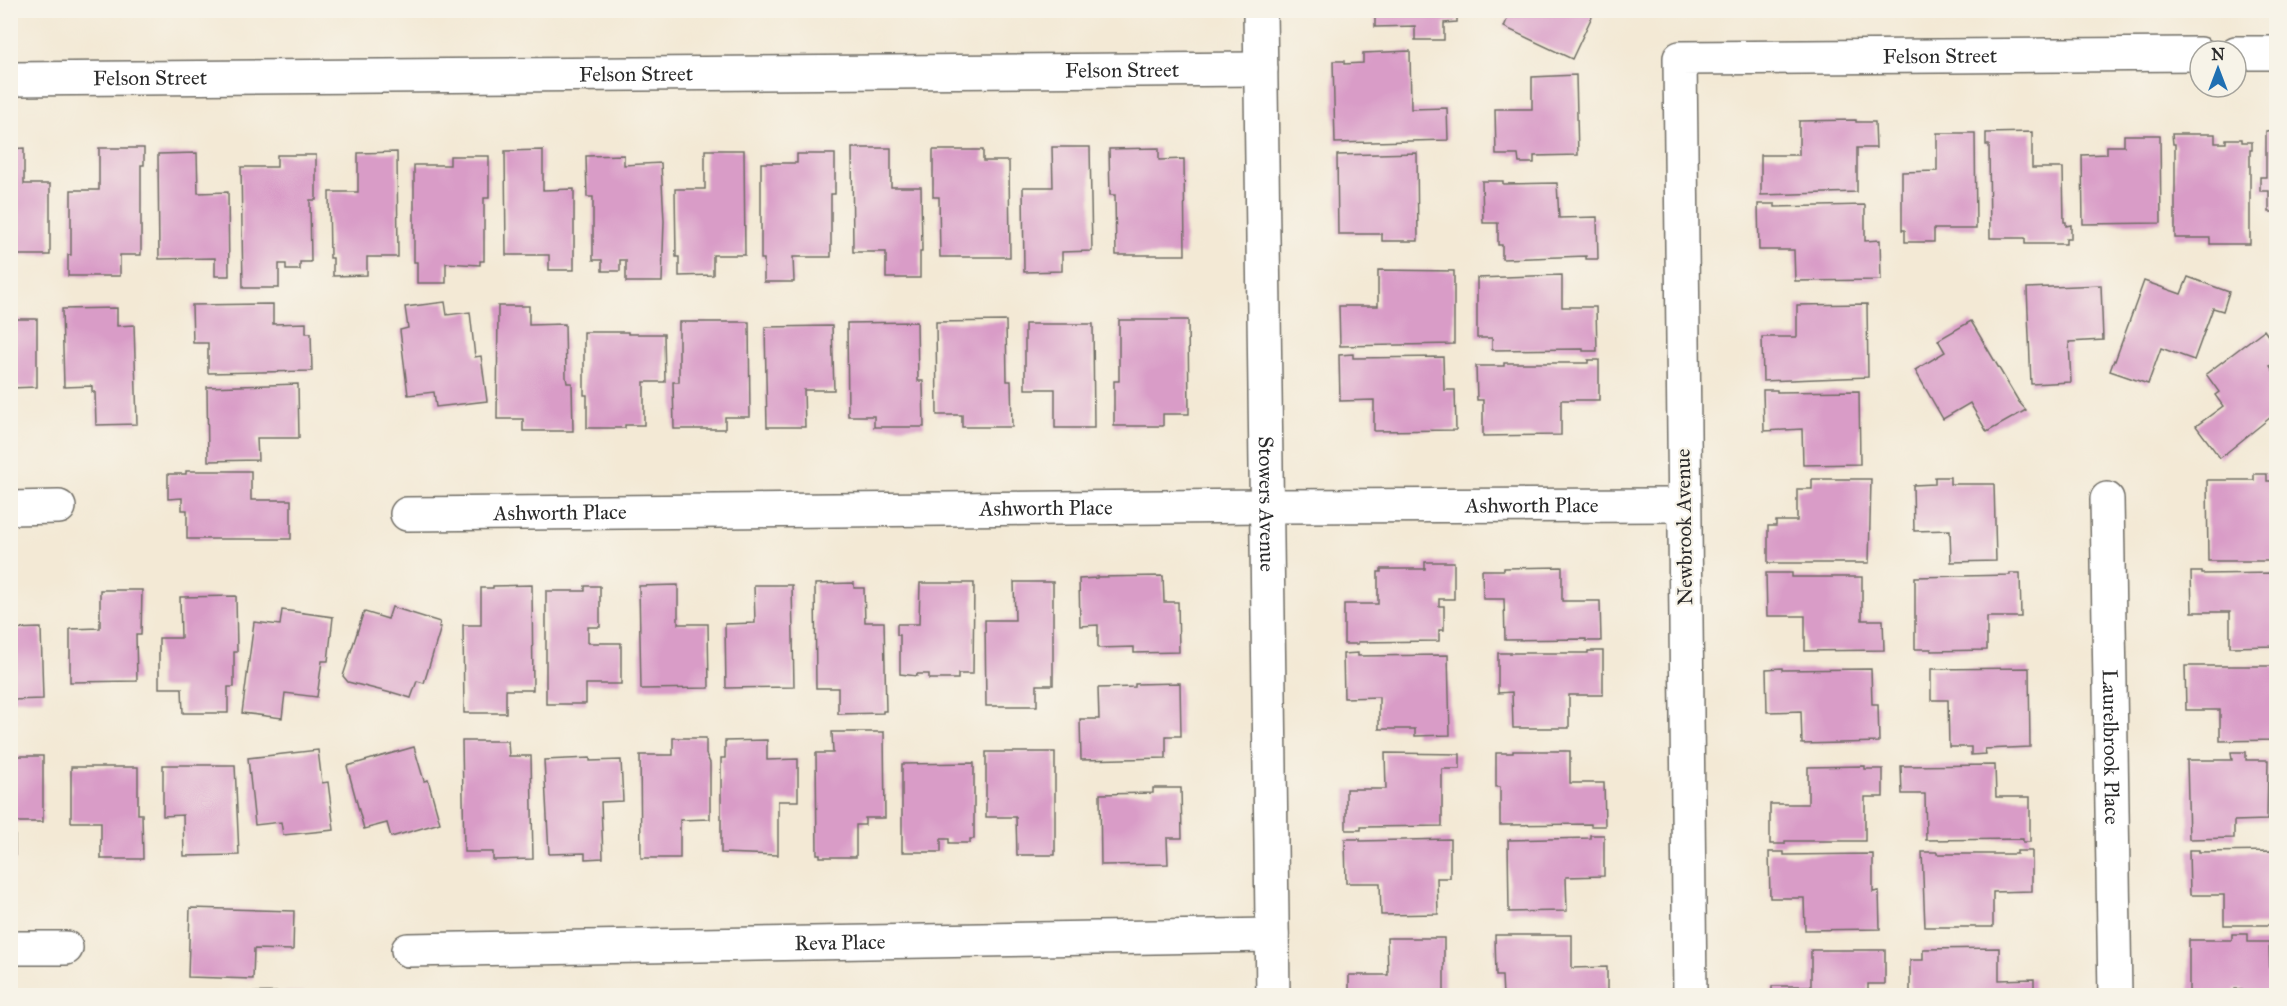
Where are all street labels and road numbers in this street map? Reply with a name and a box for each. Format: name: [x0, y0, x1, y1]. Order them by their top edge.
street label: Felson Street: [1883, 43, 1998, 69]
street label: Felson Street: [1065, 57, 1180, 84]
street label: Felson Street: [579, 61, 694, 87]
street label: Felson Street: [93, 64, 208, 91]
street label: Stowers Avenue: [1253, 436, 1280, 572]
street label: Newbrook Avenue: [1670, 448, 1698, 605]
street label: Ashworth Place: [1464, 492, 1599, 519]
street label: Ashworth Place: [978, 494, 1113, 522]
street label: Ashworth Place: [492, 499, 627, 526]
street label: Laurelbrook Place: [2097, 669, 2125, 825]
street label: Reva Place: [794, 929, 886, 956]

